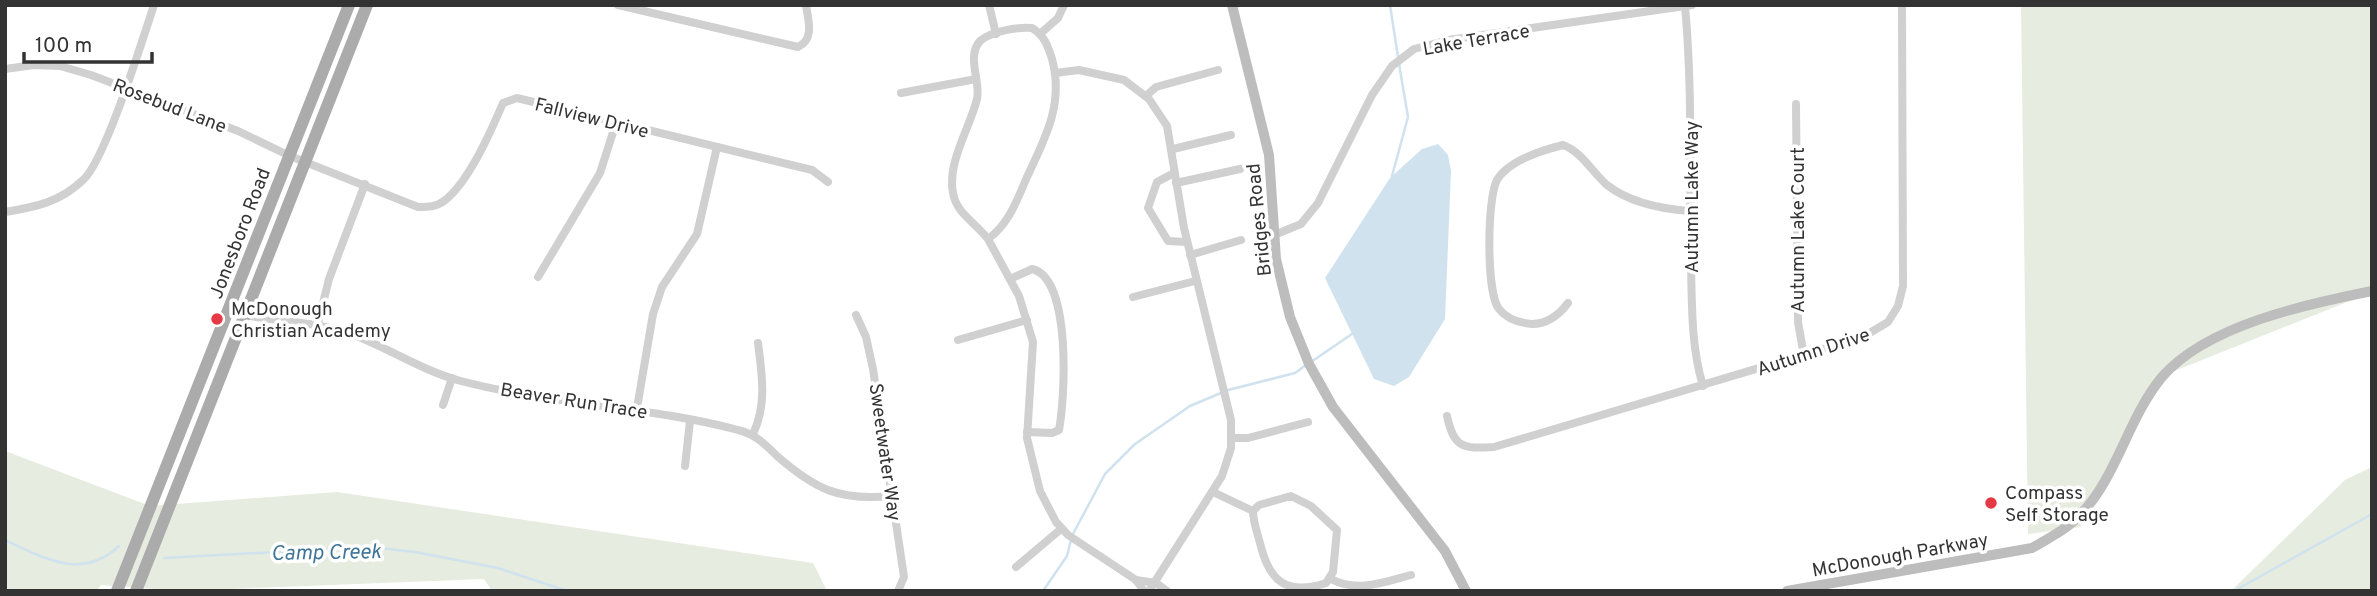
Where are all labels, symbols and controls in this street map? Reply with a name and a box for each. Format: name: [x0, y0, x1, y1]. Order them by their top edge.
street label: Lake Terrace: [1421, 20, 1532, 62]
scale bar: [24, 21, 152, 65]
text: 100 m: [35, 33, 92, 60]
street label: Rosebud Lane: [109, 74, 230, 140]
street label: Fallview Drive: [532, 93, 651, 145]
street label: Autumn Lake Way: [1681, 121, 1705, 273]
street label: Autumn Lake Court: [1787, 147, 1811, 313]
street label: Bridges Road: [1242, 162, 1278, 277]
street label: Jonesboro Road: [205, 165, 277, 303]
place label: McDonough Christian Academy: [231, 298, 391, 344]
marker: McDonough Christian Academy: [209, 311, 225, 327]
street label: Autumn Drive: [1754, 323, 1873, 382]
street label: Beaver Run Trace: [498, 378, 649, 425]
street label: Sweetwater Way: [862, 382, 906, 523]
place label: Compass Self Storage: [2005, 482, 2109, 528]
marker: Compass Self Storage: [1983, 495, 1999, 511]
street label: McDonough Parkway: [1810, 529, 1990, 583]
water label: Camp Creek: [271, 539, 382, 568]

